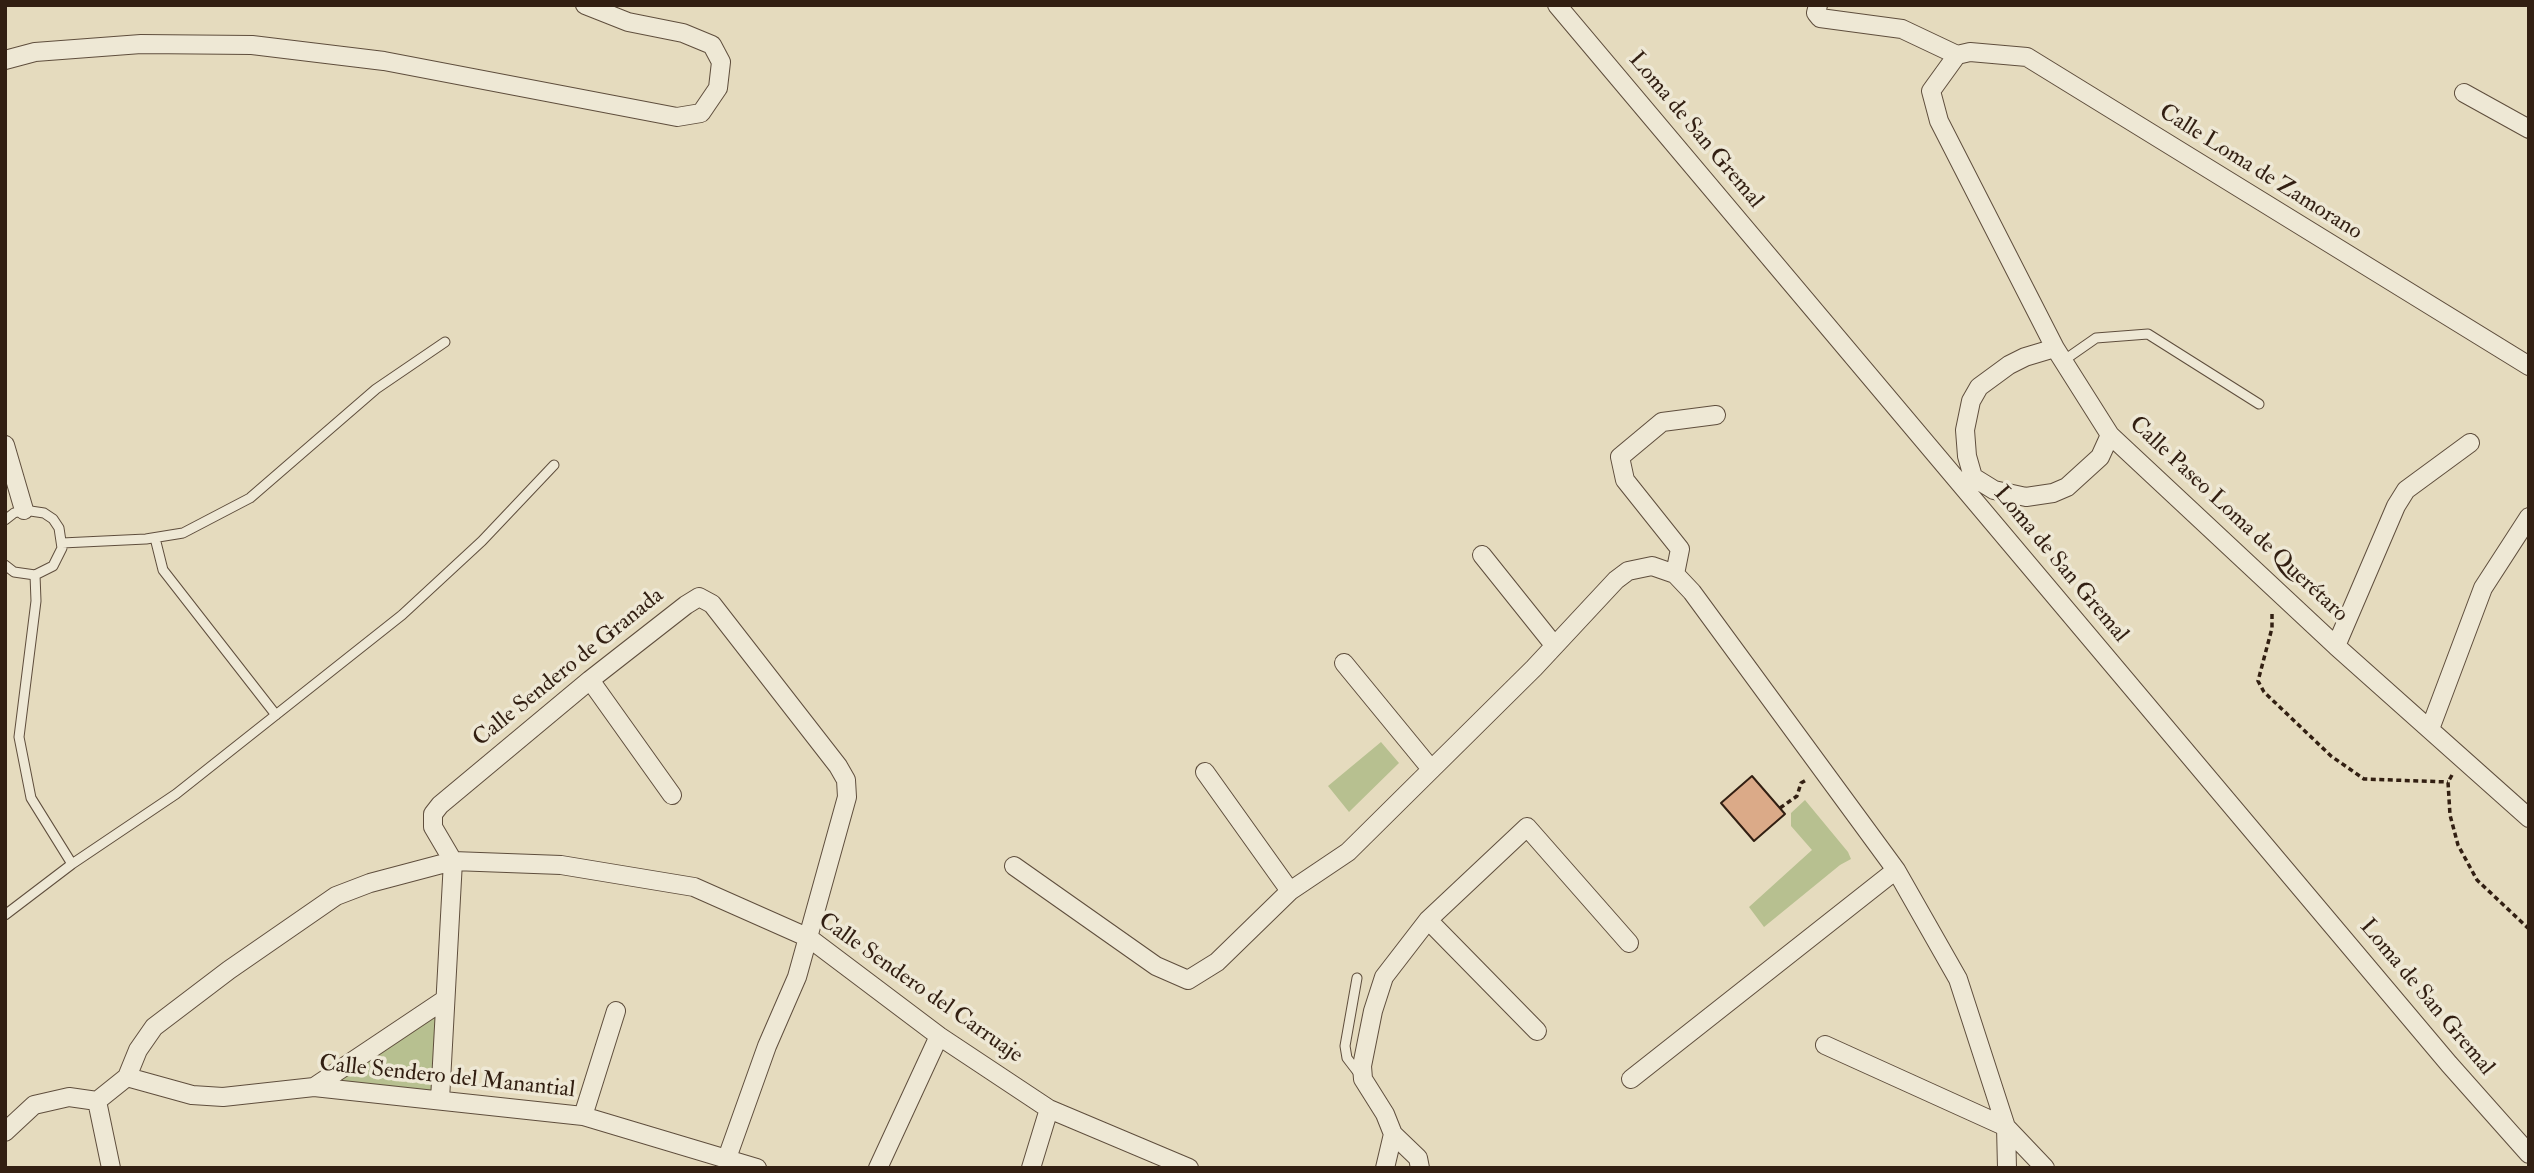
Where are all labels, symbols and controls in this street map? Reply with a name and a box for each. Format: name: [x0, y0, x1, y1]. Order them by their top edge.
street label: Loma de San Gremal: [1622, 47, 1768, 215]
street label: Calle Loma de Zamorano: [2153, 99, 2367, 247]
street label: Calle Paseo Loma de Querétaro: [2123, 411, 2353, 629]
street label: Loma de San Gremal: [1987, 481, 2133, 649]
street label: Calle Sendero de Granada: [468, 583, 670, 753]
street label: Calle Sendero del Carruaje: [812, 908, 1028, 1070]
street label: Loma de San Gremal: [2353, 914, 2499, 1082]
street label: Calle Sendero del Manantial: [318, 1051, 576, 1105]

